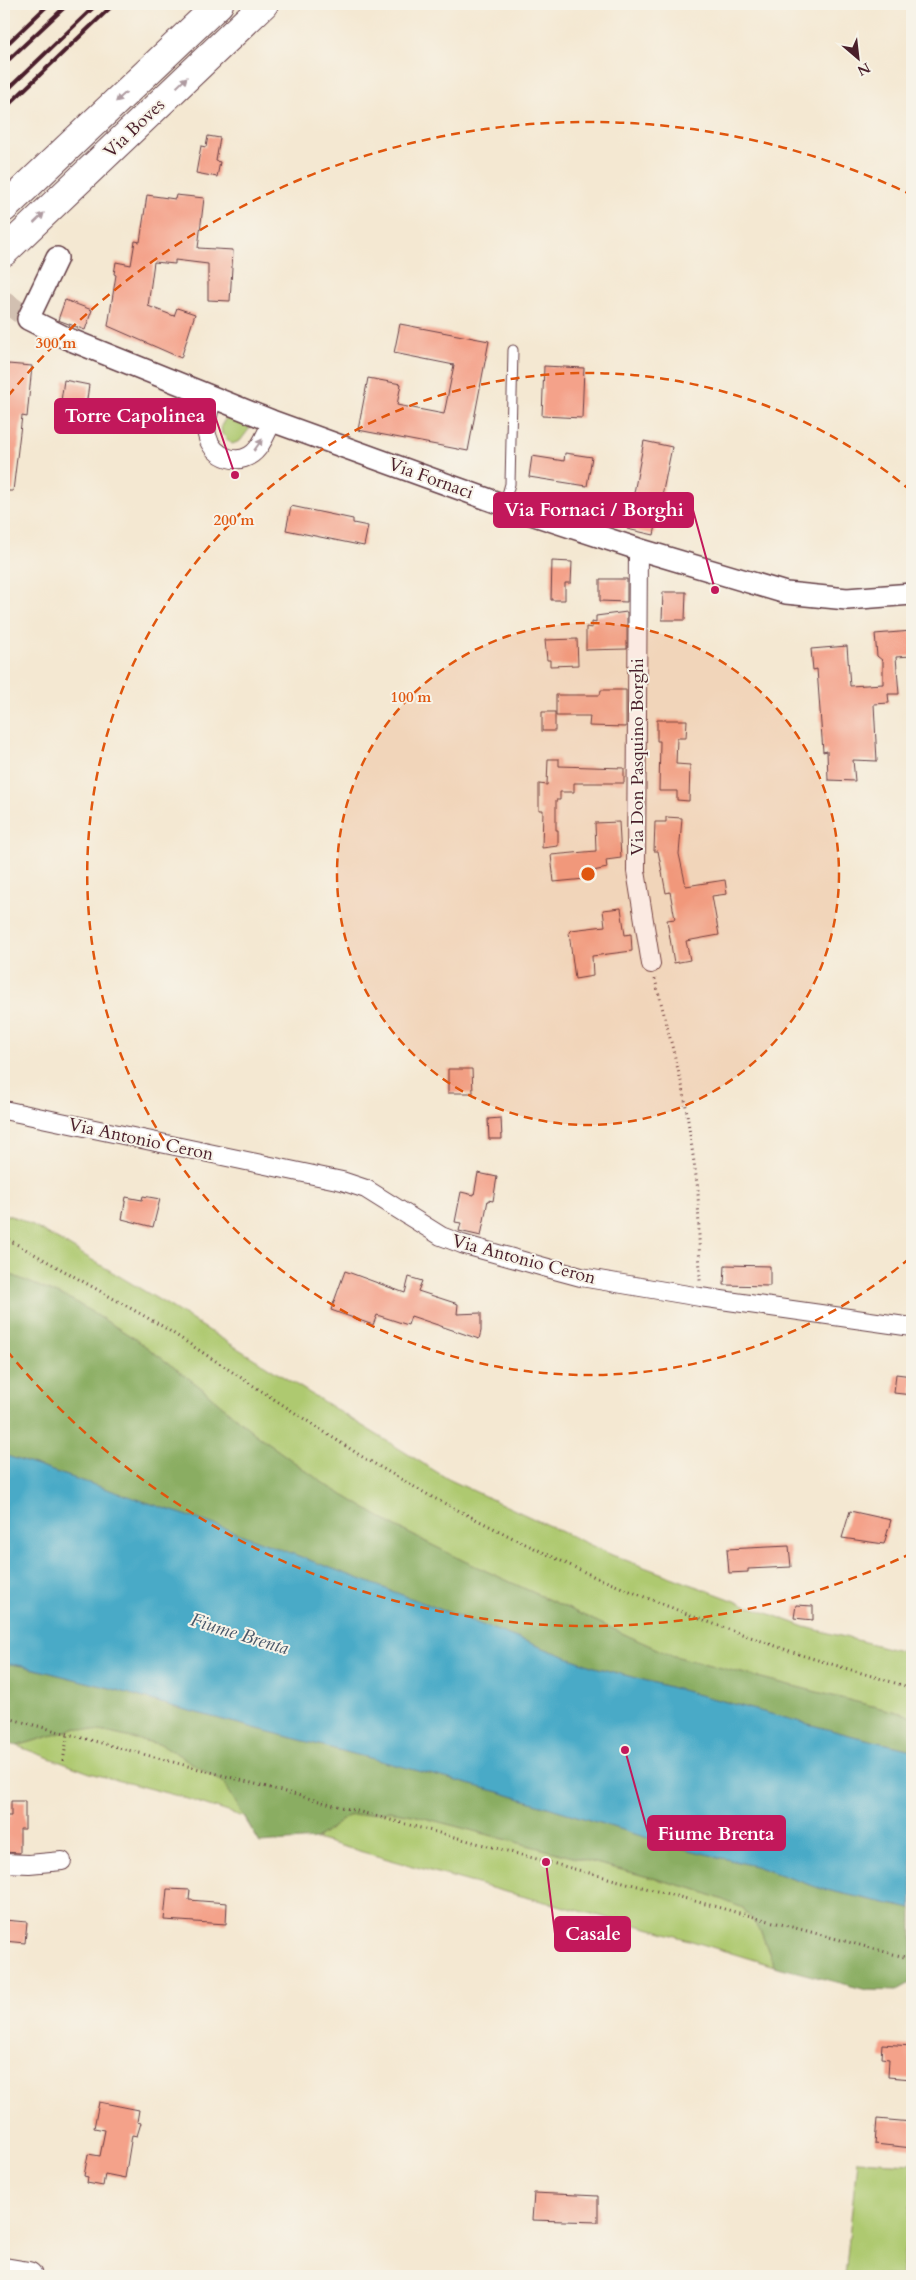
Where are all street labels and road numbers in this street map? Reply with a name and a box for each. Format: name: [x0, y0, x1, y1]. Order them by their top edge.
street label: Via Boves: [98, 93, 170, 164]
street label: Via Fornaci: [385, 452, 477, 505]
street label: Via Don Pasquino Borghi: [625, 658, 650, 856]
street label: Via Antonio Ceron: [66, 1112, 216, 1167]
street label: Via Antonio Ceron: [449, 1228, 599, 1291]

